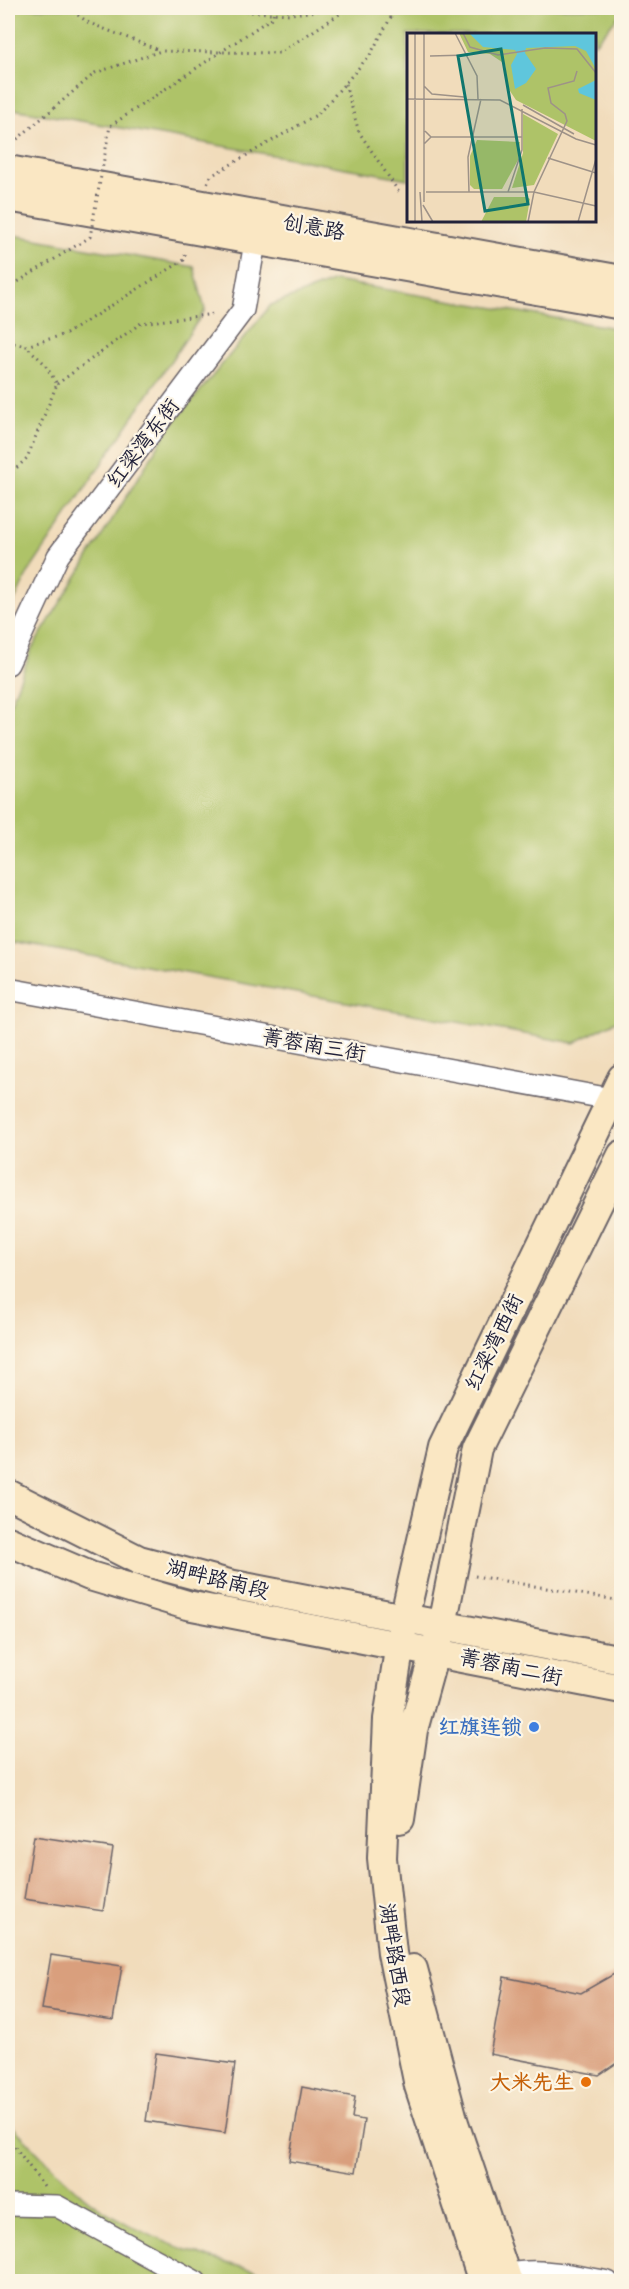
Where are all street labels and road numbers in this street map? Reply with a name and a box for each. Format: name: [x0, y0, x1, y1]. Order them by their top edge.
street label: 创意路: [280, 209, 347, 247]
street label: 红梁湾东街: [101, 393, 187, 494]
street label: 菁蓉南三街: [260, 1023, 368, 1069]
street label: 红梁湾西街: [459, 1289, 530, 1396]
street label: 湖畔路南段: [163, 1554, 272, 1606]
street label: 菁蓉南二街: [457, 1643, 565, 1693]
street label: 湖畔路西段: [372, 1901, 416, 2009]

